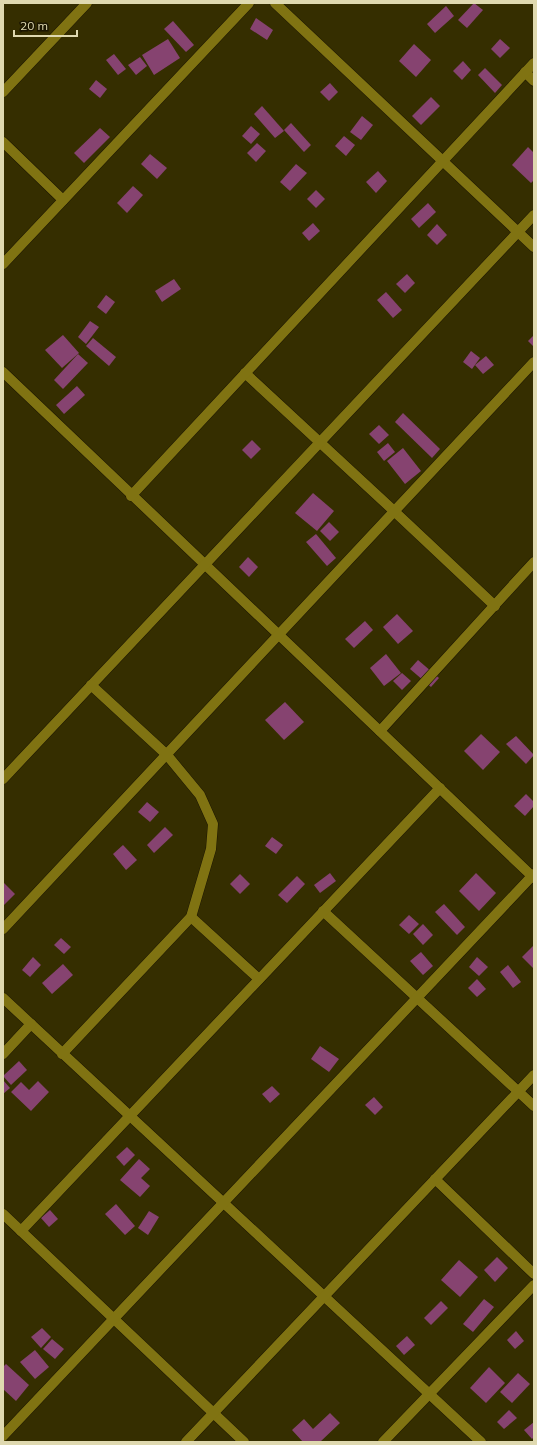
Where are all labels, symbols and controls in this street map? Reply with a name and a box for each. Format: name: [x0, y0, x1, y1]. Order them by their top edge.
scale bar: [14, 12, 77, 38]
text: 20 m: [20, 18, 48, 33]

